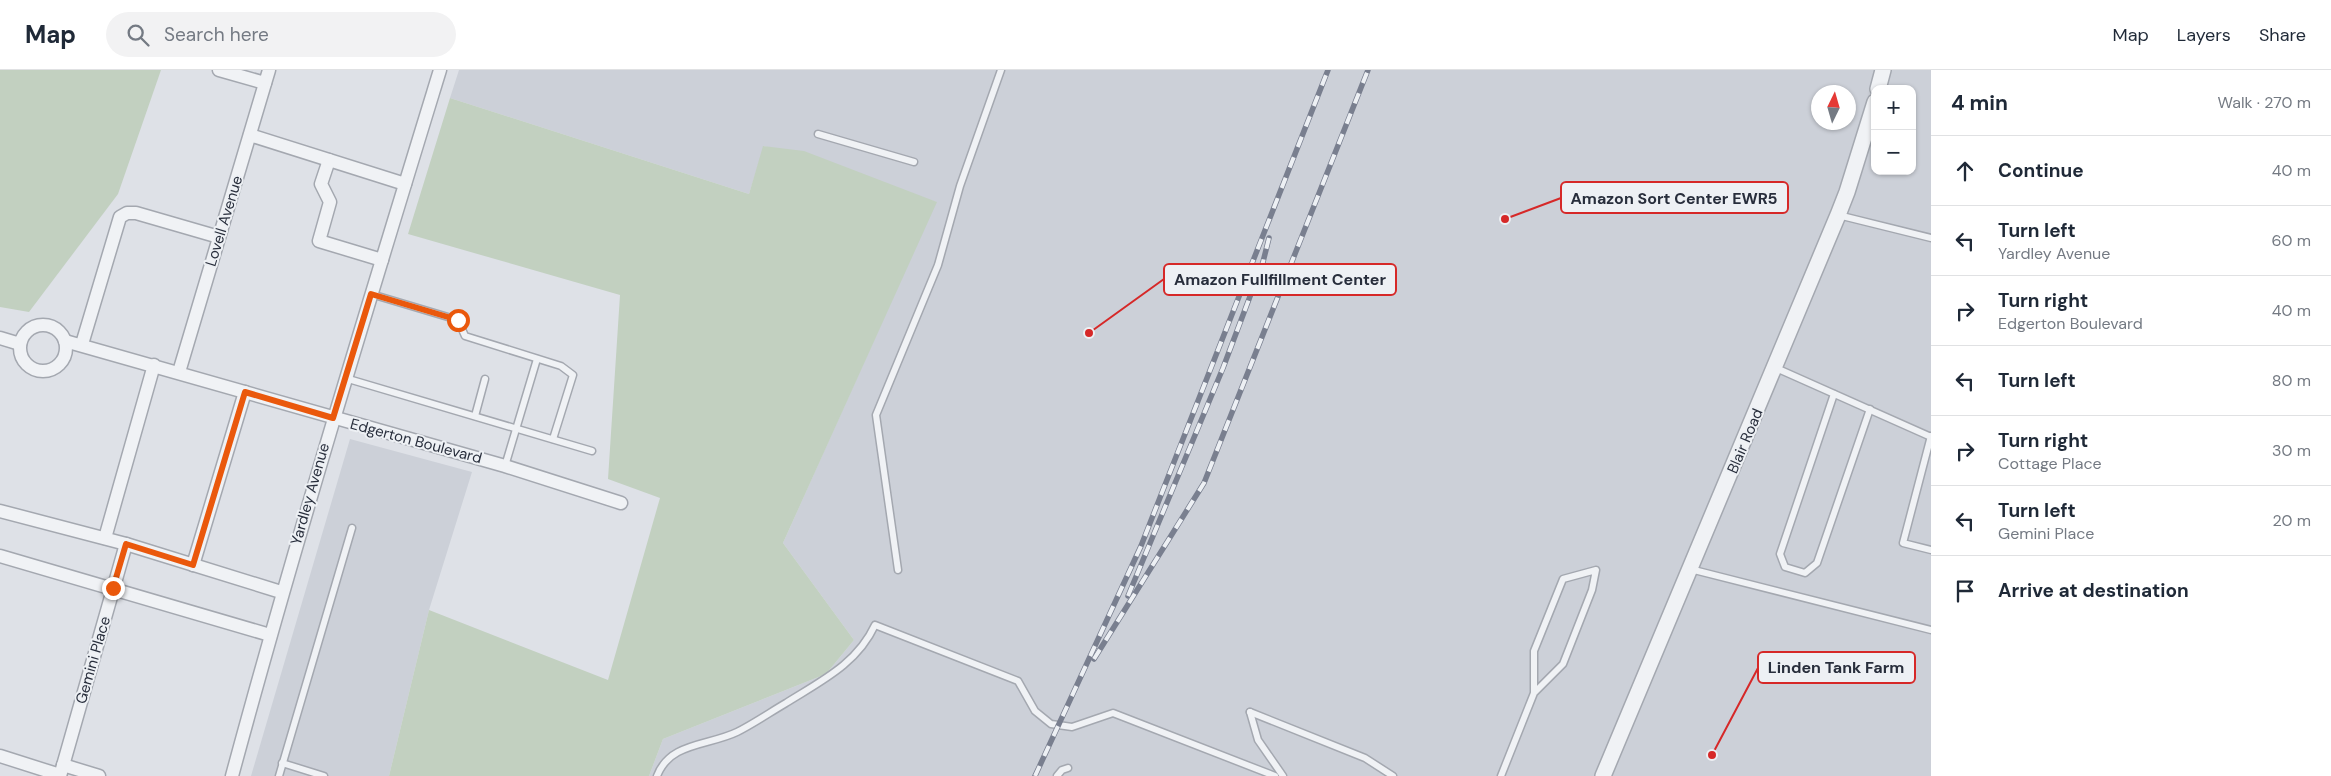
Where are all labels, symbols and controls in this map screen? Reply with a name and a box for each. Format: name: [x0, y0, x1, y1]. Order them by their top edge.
search box: [106, 12, 456, 57]
text: Map: [25, 19, 76, 50]
icon: search: [124, 21, 152, 49]
text: Search here: [164, 22, 269, 47]
text: Map: [2113, 23, 2149, 47]
text: Layers: [2177, 23, 2231, 47]
text: Share: [2259, 23, 2306, 47]
north arrow: [1811, 85, 1856, 130]
map controls: [1871, 85, 1916, 175]
button: +: [1871, 85, 1916, 130]
text: 4 min: [1951, 89, 2008, 117]
text: Walk · 270 m: [2218, 92, 2311, 113]
button: −: [1871, 130, 1916, 175]
icon: ahead: [1951, 157, 1979, 185]
text: Continue: [1998, 158, 2084, 183]
text: 40 m: [2272, 160, 2311, 181]
street label: Lovell Avenue: [201, 173, 247, 269]
callout: Amazon Sort Center EWR5: [1561, 182, 1788, 213]
text: Amazon Sort Center EWR5: [1571, 188, 1778, 209]
text: Turn left: [1998, 218, 2076, 243]
icon: left: [1951, 227, 1979, 255]
text: 60 m: [2271, 230, 2311, 251]
text: Yardley Avenue: [1998, 243, 2110, 264]
callout: Amazon Fullfillment Center: [1164, 264, 1396, 295]
text: Amazon Fullfillment Center: [1174, 269, 1386, 290]
text: Turn right: [1998, 288, 2088, 313]
icon: right: [1951, 297, 1979, 325]
text: 40 m: [2272, 300, 2311, 321]
route start: [447, 309, 470, 332]
text: Edgerton Boulevard: [1998, 313, 2143, 334]
icon: left: [1951, 367, 1979, 395]
text: Turn left: [1998, 368, 2076, 393]
text: 80 m: [2272, 370, 2311, 391]
street label: Blair Road: [1722, 406, 1768, 476]
street label: Edgerton Boulevard: [348, 414, 484, 468]
text: Turn right: [1998, 428, 2088, 453]
icon: right: [1951, 437, 1979, 465]
text: 30 m: [2272, 440, 2311, 461]
street label: Yardley Avenue: [286, 441, 334, 547]
text: Cottage Place: [1998, 453, 2102, 474]
text: Turn left: [1998, 498, 2076, 523]
icon: left: [1951, 507, 1979, 535]
text: 20 m: [2272, 510, 2311, 531]
text: Gemini Place: [1998, 523, 2094, 544]
route end: [102, 577, 125, 600]
icon: arrive: [1951, 577, 1979, 605]
text: Arrive at destination: [1998, 578, 2189, 603]
street label: Gemini Place: [71, 614, 115, 706]
callout: Linden Tank Farm: [1758, 652, 1915, 683]
text: Linden Tank Farm: [1768, 657, 1904, 678]

